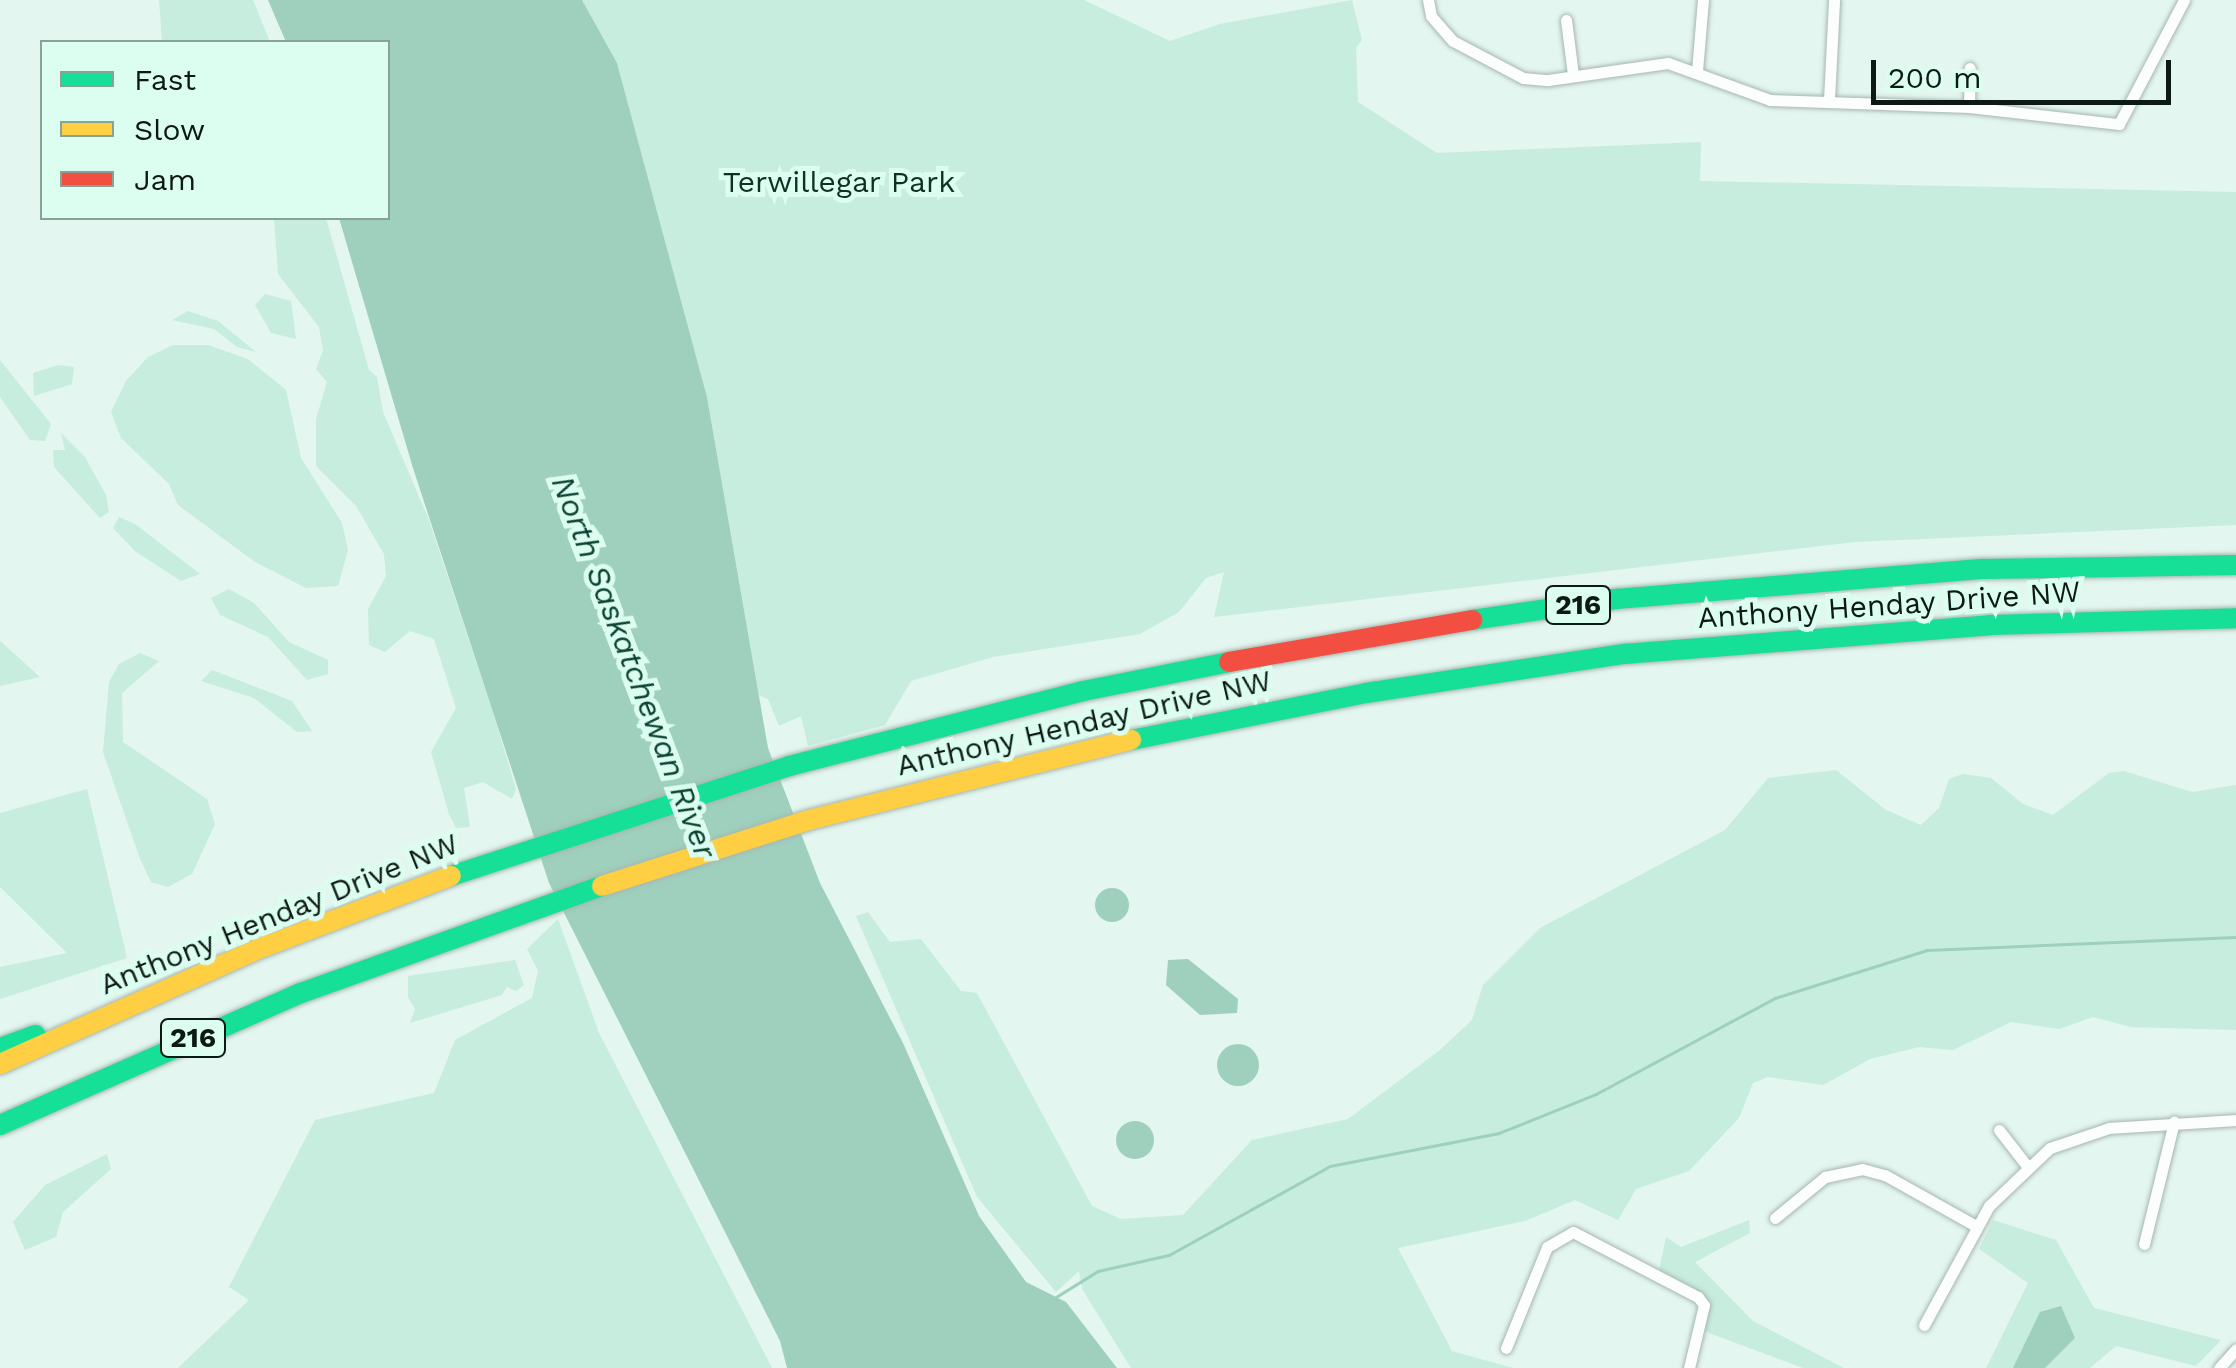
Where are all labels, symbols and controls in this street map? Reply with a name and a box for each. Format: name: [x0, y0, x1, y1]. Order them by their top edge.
legend: [40, 40, 390, 220]
scale bar: [1876, 40, 2176, 102]
text: 200 m: [1888, 60, 1982, 95]
text: Fast: [134, 62, 196, 97]
text: Slow: [134, 112, 205, 147]
text: Jam: [134, 162, 196, 197]
park label: Terwillegar Park: [722, 164, 956, 200]
water label: North Saskatchewan River: [543, 470, 725, 864]
street label: Anthony Henday Drive NW: [1696, 574, 2082, 636]
road number: 216: [1543, 582, 1613, 628]
street label: Anthony Henday Drive NW: [892, 662, 1276, 784]
street label: Anthony Henday Drive NW: [94, 825, 464, 1003]
road number: 216: [158, 1015, 228, 1061]

